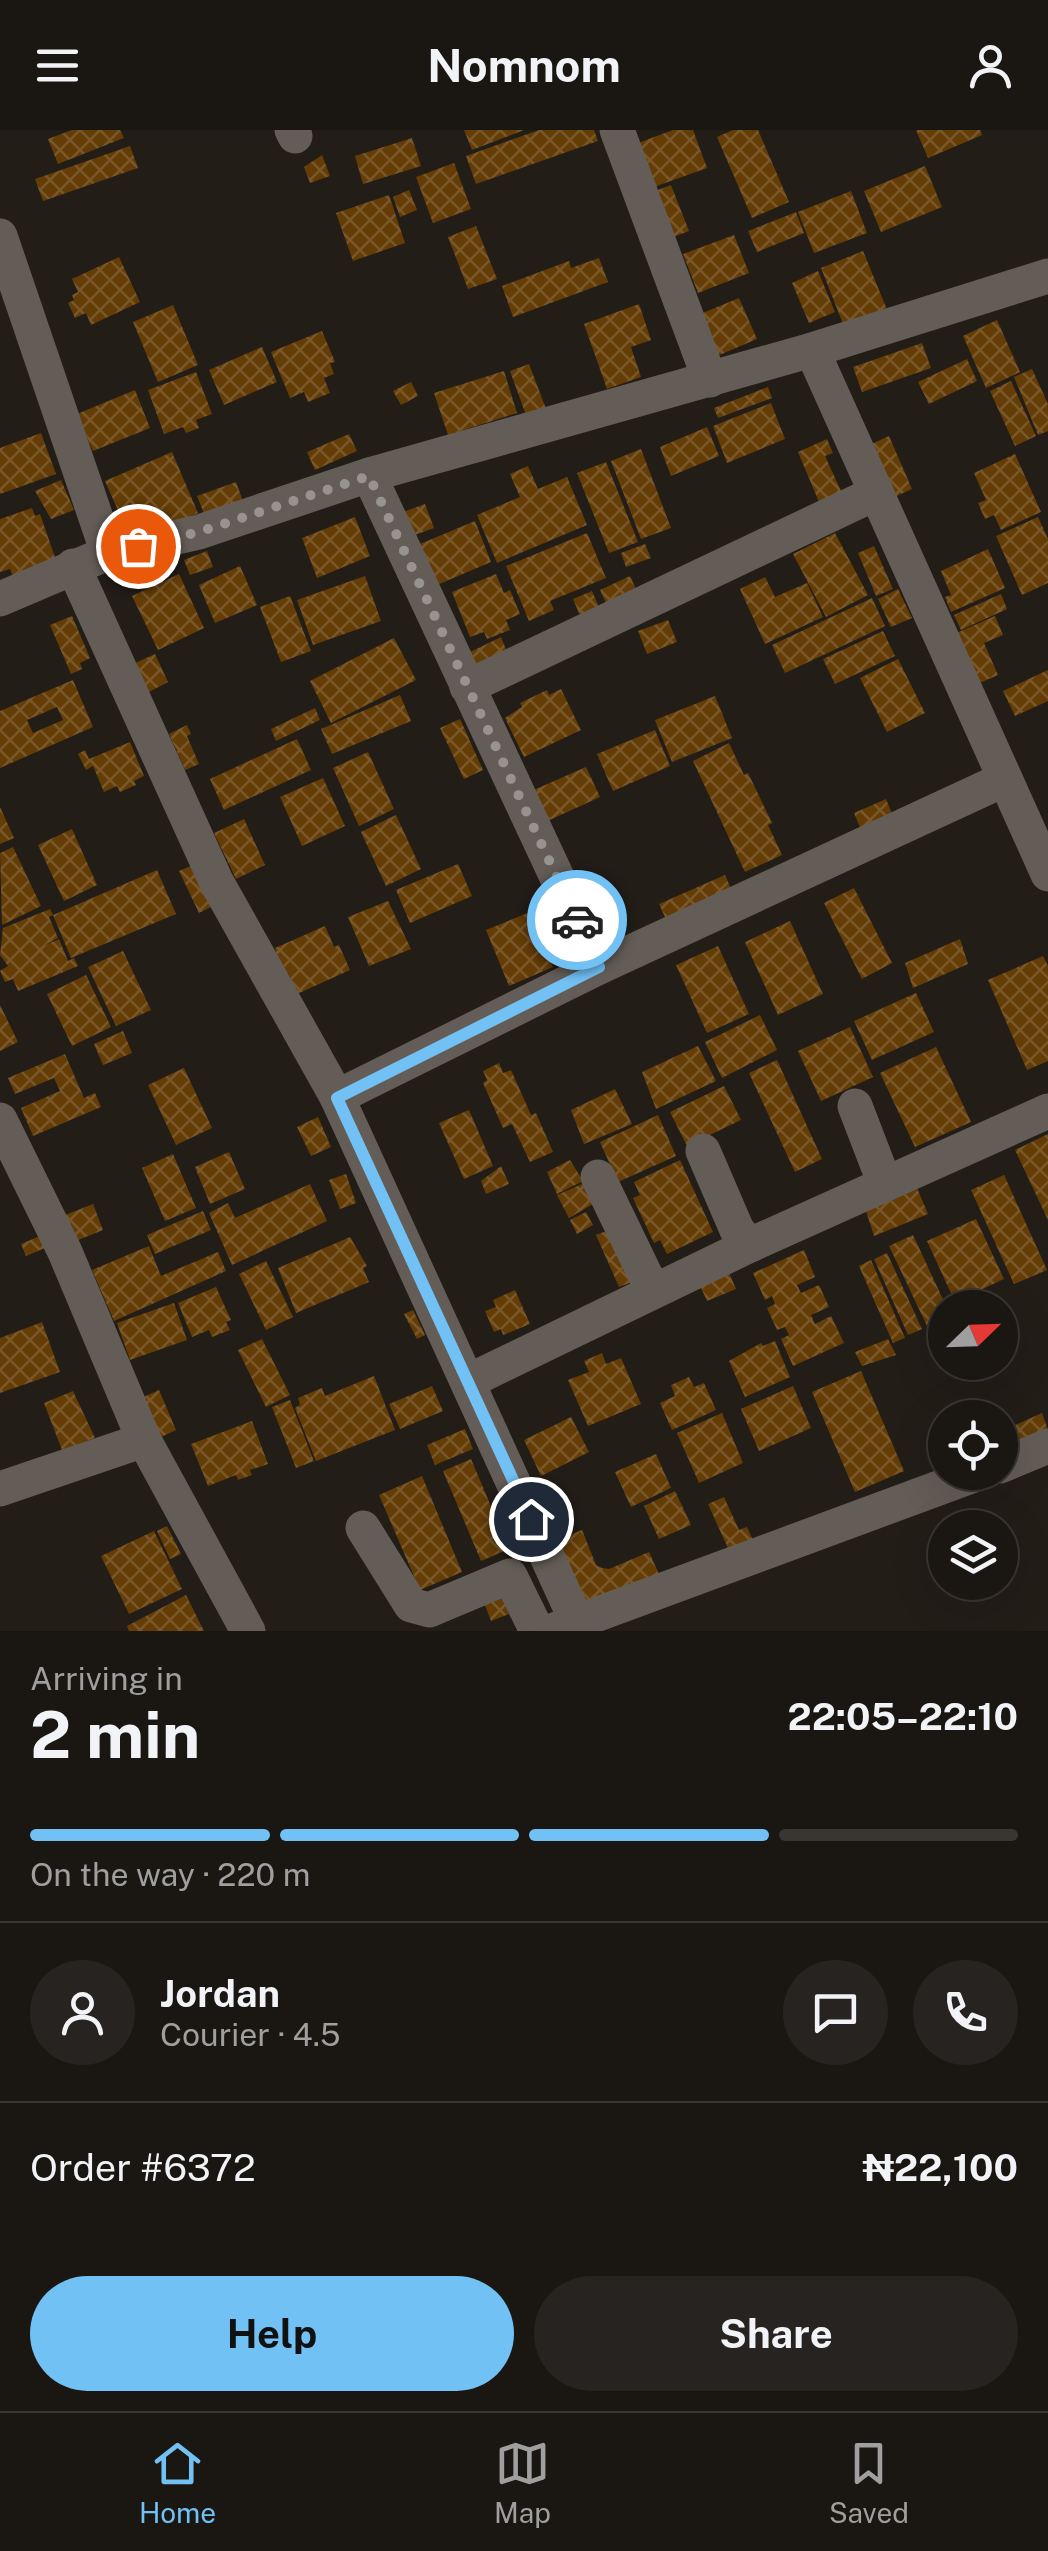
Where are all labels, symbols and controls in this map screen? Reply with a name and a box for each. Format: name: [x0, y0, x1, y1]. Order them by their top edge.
icon: menu: [30, 38, 85, 93]
icon: person: [963, 38, 1018, 93]
text: Nomnom: [427, 39, 621, 92]
pin: [96, 504, 181, 589]
icon: bag: [111, 519, 166, 574]
courier: [527, 870, 627, 970]
icon: car: [550, 893, 605, 948]
north arrow: [928, 1290, 1018, 1380]
map controls: [928, 1290, 1018, 1600]
button: locate: [928, 1400, 1018, 1490]
pin: [489, 1477, 574, 1562]
icon: home: [504, 1492, 559, 1547]
button: layers: [928, 1510, 1018, 1600]
text: Arriving in: [30, 1660, 183, 1697]
text: 22:05–22:10: [788, 1694, 1018, 1739]
text: 2 min: [30, 1696, 200, 1773]
text: On the way · 220 m: [30, 1856, 311, 1893]
button: person: [30, 1960, 135, 2065]
button: chat: [783, 1960, 888, 2065]
button: phone: [913, 1960, 1018, 2065]
text: Jordan: [160, 1971, 280, 2016]
text: Courier · 4.5: [160, 2016, 340, 2053]
text: Order #6372: [30, 2145, 256, 2190]
text: ₦22,100: [863, 2145, 1018, 2190]
button: Help: [30, 2276, 514, 2391]
button: Share: [534, 2276, 1018, 2391]
tab: Home: [139, 2436, 216, 2529]
tab: Map: [494, 2436, 551, 2529]
tab: Saved: [829, 2436, 909, 2529]

